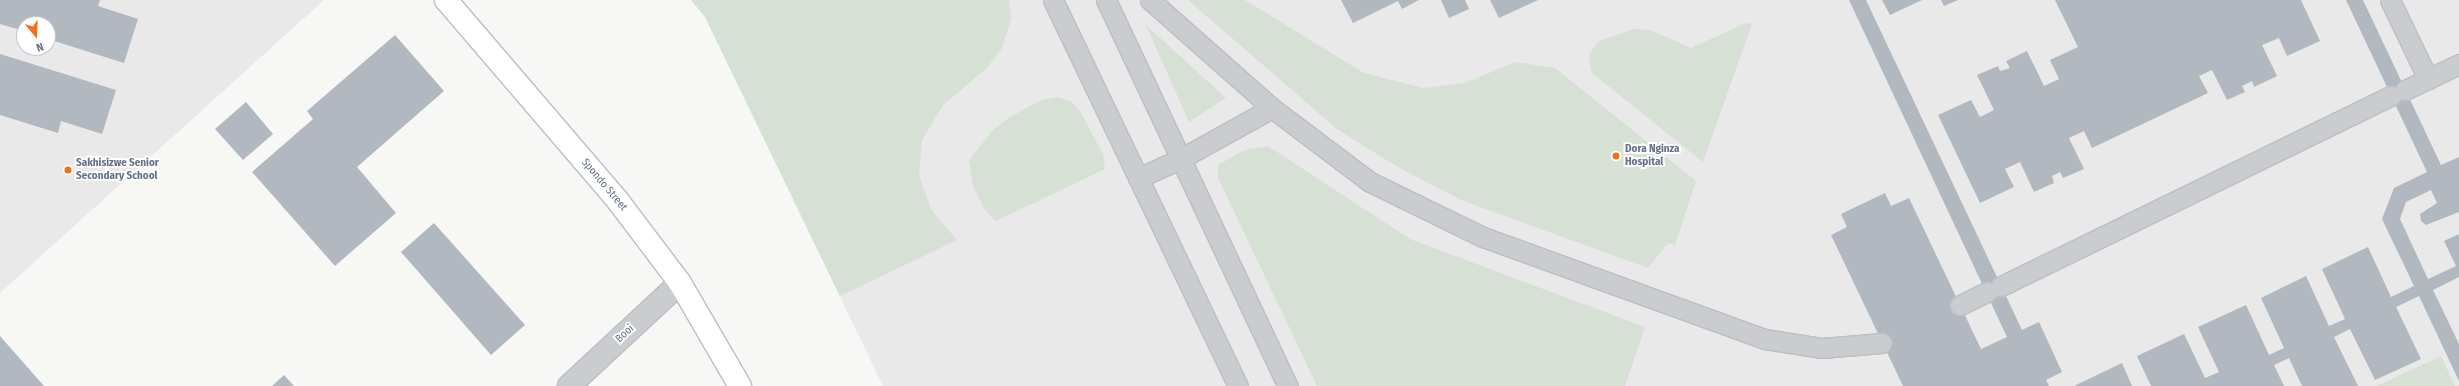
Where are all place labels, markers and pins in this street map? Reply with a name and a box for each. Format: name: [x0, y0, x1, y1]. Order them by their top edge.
place label: Dora Nginza Hospital: [1625, 143, 1680, 169]
marker: Dora Nginza Hospital: [1610, 150, 1622, 162]
place label: Sakhisizwe Senior Secondary School: [76, 157, 159, 183]
marker: Sakhisizwe Senior Secondary School: [63, 165, 73, 175]

